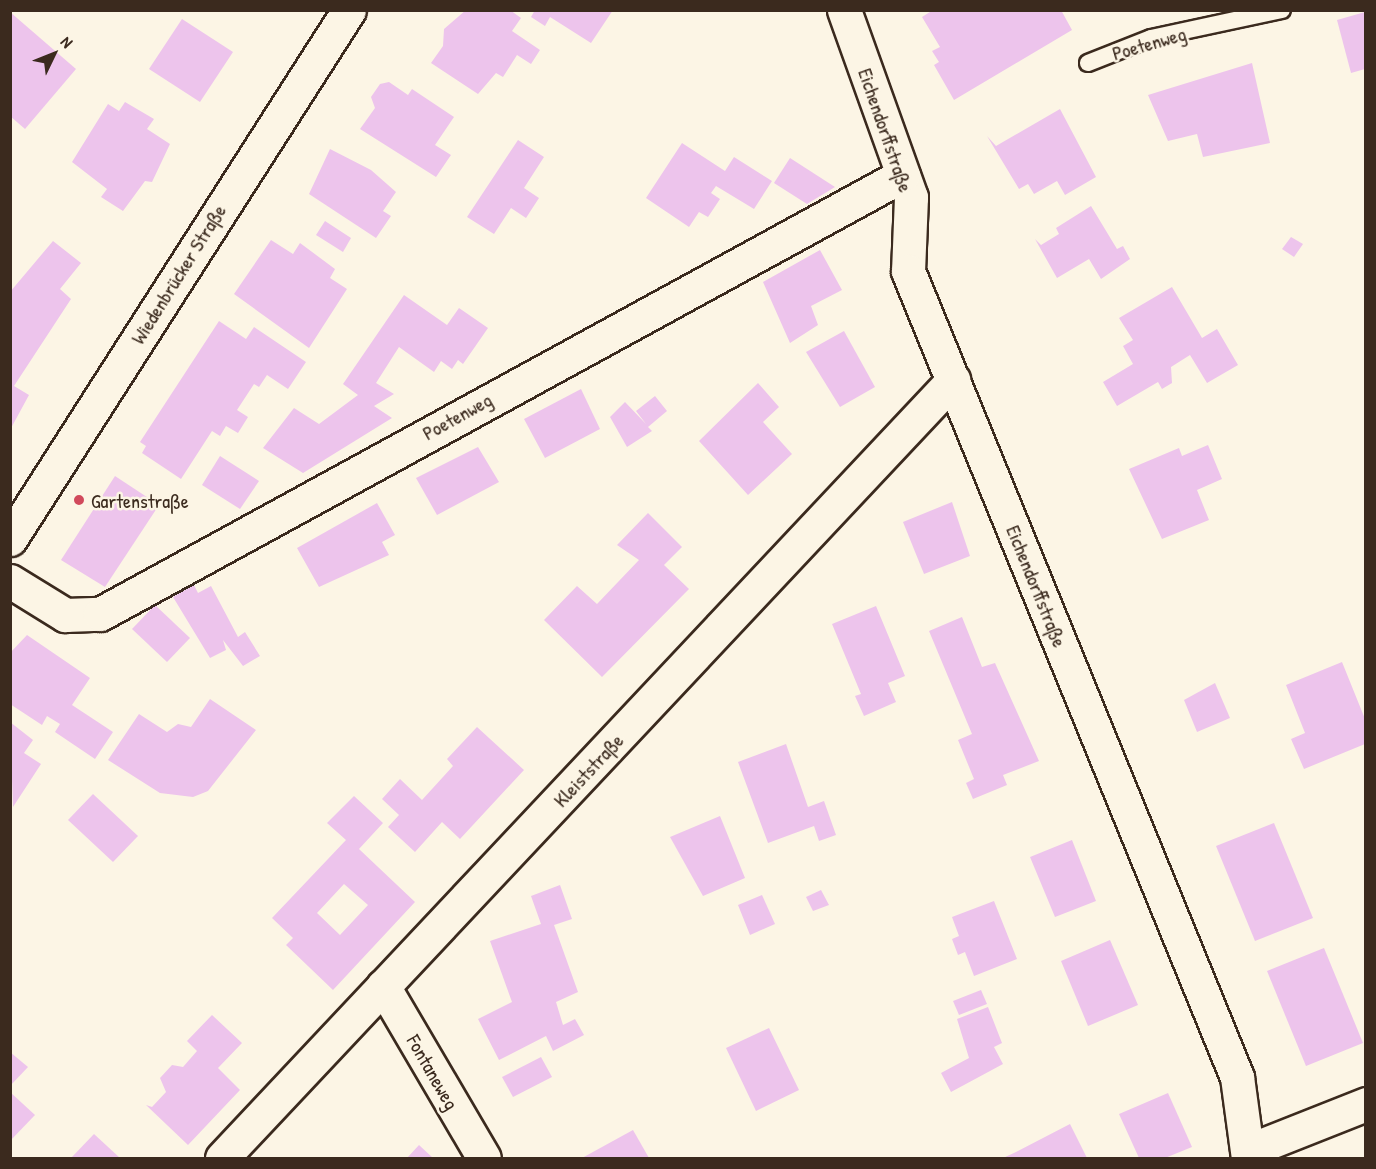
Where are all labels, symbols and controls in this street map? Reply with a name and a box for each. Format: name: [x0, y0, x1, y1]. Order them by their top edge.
street label: Poetenweg: [1109, 21, 1189, 65]
north arrow: [24, 24, 84, 84]
text: N: [56, 31, 78, 52]
street label: Eichendorffstraße: [854, 65, 918, 195]
street label: Wiedenbrücker Straße: [125, 200, 231, 348]
street label: Poetenweg: [418, 387, 496, 445]
place label: Gartenstraße: [91, 488, 189, 512]
marker: Gartenstraße: [72, 493, 86, 507]
street label: Eichendorffstraße: [1002, 522, 1072, 650]
street label: Kleiststraße: [548, 728, 628, 812]
street label: Fontaneweg: [402, 1030, 464, 1114]

